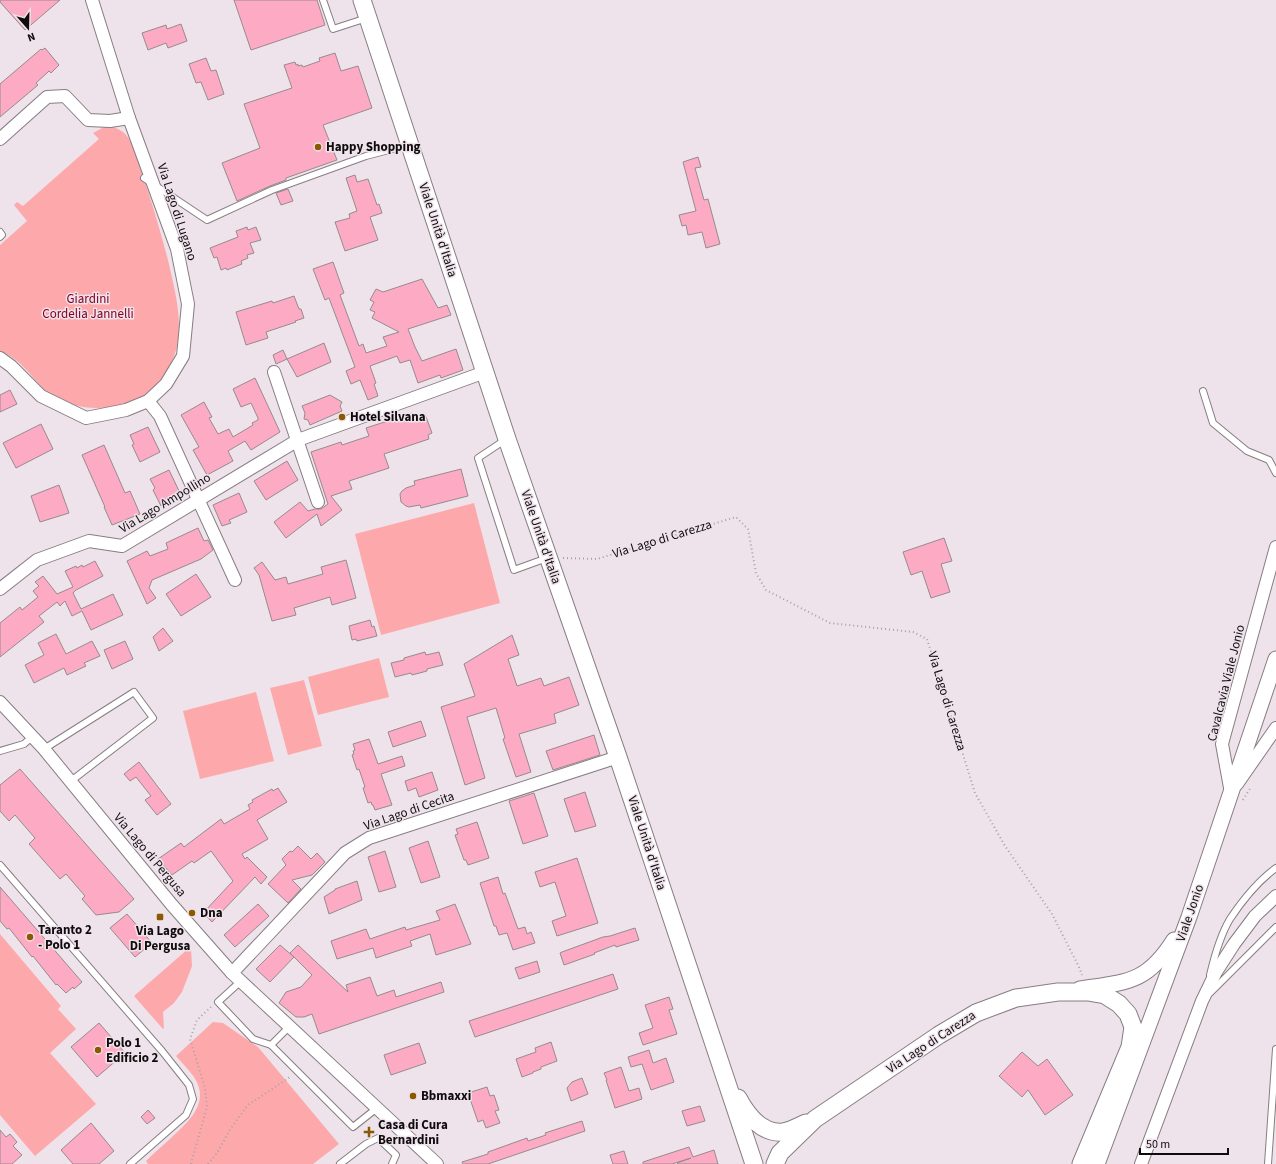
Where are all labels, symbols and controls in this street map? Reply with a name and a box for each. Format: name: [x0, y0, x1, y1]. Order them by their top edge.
north arrow: [8, 8, 48, 48]
text: N: [25, 29, 37, 45]
place label: Happy Shopping: [326, 138, 421, 156]
marker: Happy Shopping: [313, 142, 323, 152]
street label: Via Lago di Lugano: [153, 161, 201, 263]
street label: Viale Unità d'Italia: [414, 180, 462, 280]
park label: Giardini Cordelia Jannelli: [42, 290, 134, 323]
place label: Hotel Silvana: [350, 408, 426, 426]
marker: Hotel Silvana: [337, 412, 347, 422]
street label: Via Lago Ampollino: [116, 468, 214, 538]
street label: Viale Unità d'Italia: [516, 488, 566, 586]
street label: Via Lago di Carezza: [610, 515, 714, 563]
street label: Cavalcavia Viale Jonio: [1203, 623, 1249, 743]
street label: Via Lago di Carezza: [923, 649, 971, 753]
street label: Via Lago di Cecita: [361, 787, 457, 835]
street label: Viale Unità d'Italia: [623, 793, 671, 893]
street label: Via Lago di Pergusa: [110, 809, 190, 901]
street label: Viale Jonio: [1172, 882, 1208, 944]
place label: Dna: [200, 904, 223, 922]
marker: Dna: [187, 908, 197, 918]
marker: Via Lago Di Pergusa: [155, 912, 165, 922]
place label: Taranto 2 - Polo 1: [38, 921, 92, 954]
place label: Via Lago Di Pergusa: [130, 922, 190, 955]
marker: Taranto 2 - Polo 1: [25, 932, 35, 942]
street label: Via Lago di Carezza: [883, 1006, 979, 1078]
place label: Polo 1 Edificio 2: [106, 1034, 159, 1067]
marker: Polo 1 Edificio 2: [93, 1045, 103, 1055]
place label: Bbmaxxi: [421, 1087, 471, 1105]
marker: Bbmaxxi: [408, 1091, 418, 1101]
place label: Casa di Cura Bernardini: [378, 1116, 448, 1149]
marker: Casa di Cura Bernardini: [363, 1126, 375, 1138]
scale bar: [1140, 1130, 1228, 1156]
text: 50 m: [1146, 1136, 1170, 1153]

